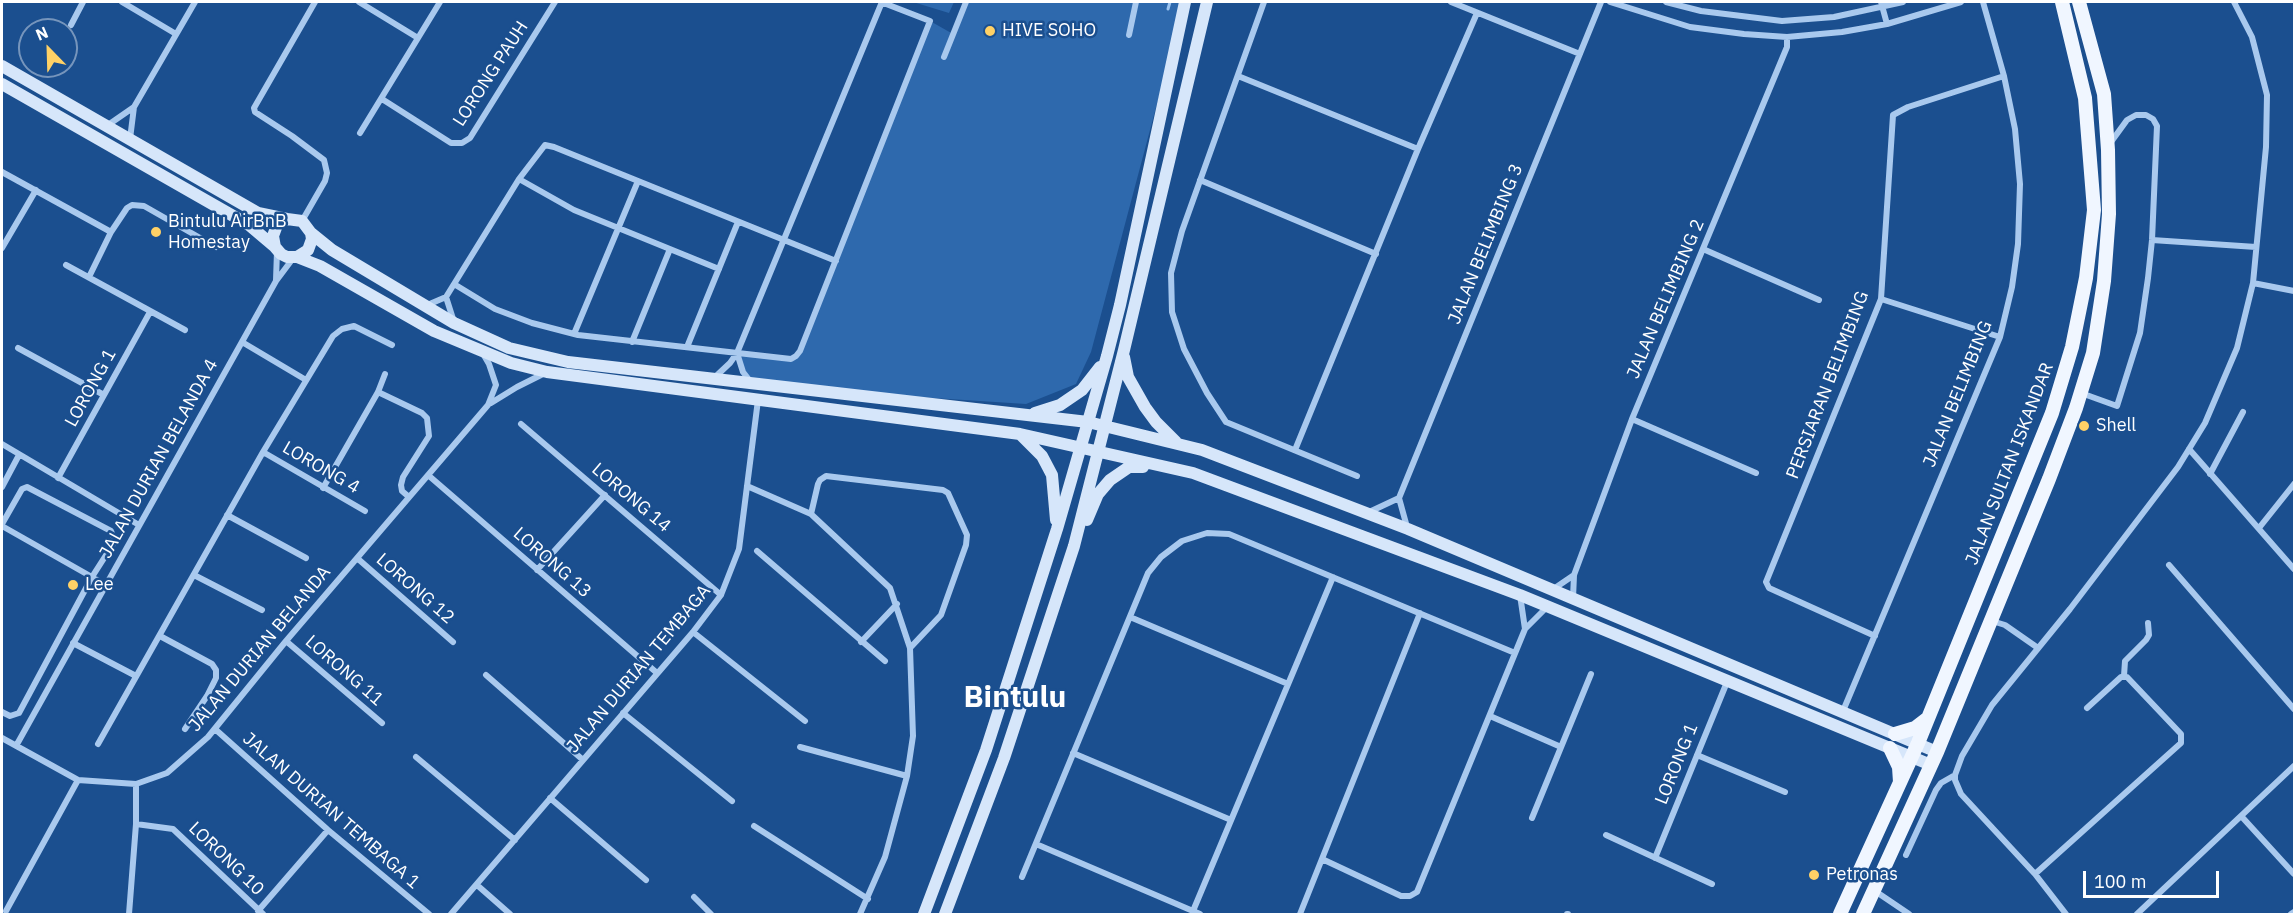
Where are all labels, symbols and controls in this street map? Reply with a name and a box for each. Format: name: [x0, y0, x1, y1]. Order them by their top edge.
street label: LORONG PAUH: [449, 17, 533, 131]
north arrow: [18, 18, 78, 78]
place label: HIVE SOHO: [1002, 20, 1096, 42]
text: N: [33, 22, 51, 45]
marker: HIVE SOHO: [983, 24, 997, 38]
street label: JALAN BELIMBING 3: [1444, 161, 1528, 327]
place label: Bintulu AirBnB Homestay: [168, 211, 287, 254]
street label: JALAN BELIMBING 2: [1623, 216, 1709, 382]
marker: Bintulu AirBnB Homestay: [149, 225, 163, 239]
street label: PERSIARAN BELIMBING: [1782, 288, 1874, 482]
street label: JALAN BELIMBING: [1919, 318, 1997, 470]
street label: LORONG 1: [61, 345, 121, 431]
street label: JALAN DURIAN BELANDA 4: [95, 356, 223, 562]
street label: JALAN SULTAN ISKANDAR: [1961, 360, 2059, 568]
place label: Shell: [2096, 415, 2136, 437]
marker: Shell: [2077, 419, 2091, 433]
street label: LORONG 4: [279, 437, 363, 499]
street label: LORONG 14: [587, 459, 675, 537]
street label: LORONG 13: [509, 523, 595, 603]
street label: LORONG 12: [372, 549, 458, 629]
street label: JALAN DURIAN BELANDA: [184, 562, 336, 736]
place label: Lee: [85, 574, 114, 596]
marker: Lee: [66, 578, 80, 592]
street label: JALAN DURIAN TEMBAGA: [562, 581, 716, 757]
street label: LORONG 11: [301, 631, 387, 711]
district label: Bintulu: [964, 680, 1066, 716]
street label: LORONG 1: [1651, 720, 1703, 808]
street label: JALAN DURIAN TEMBAGA 1: [238, 728, 424, 894]
street label: LORONG 10: [184, 818, 268, 900]
scale bar: [2086, 859, 2222, 897]
place label: Petronas: [1826, 864, 1898, 886]
marker: Petronas: [1807, 868, 1821, 882]
text: 100 m: [2094, 870, 2146, 893]

